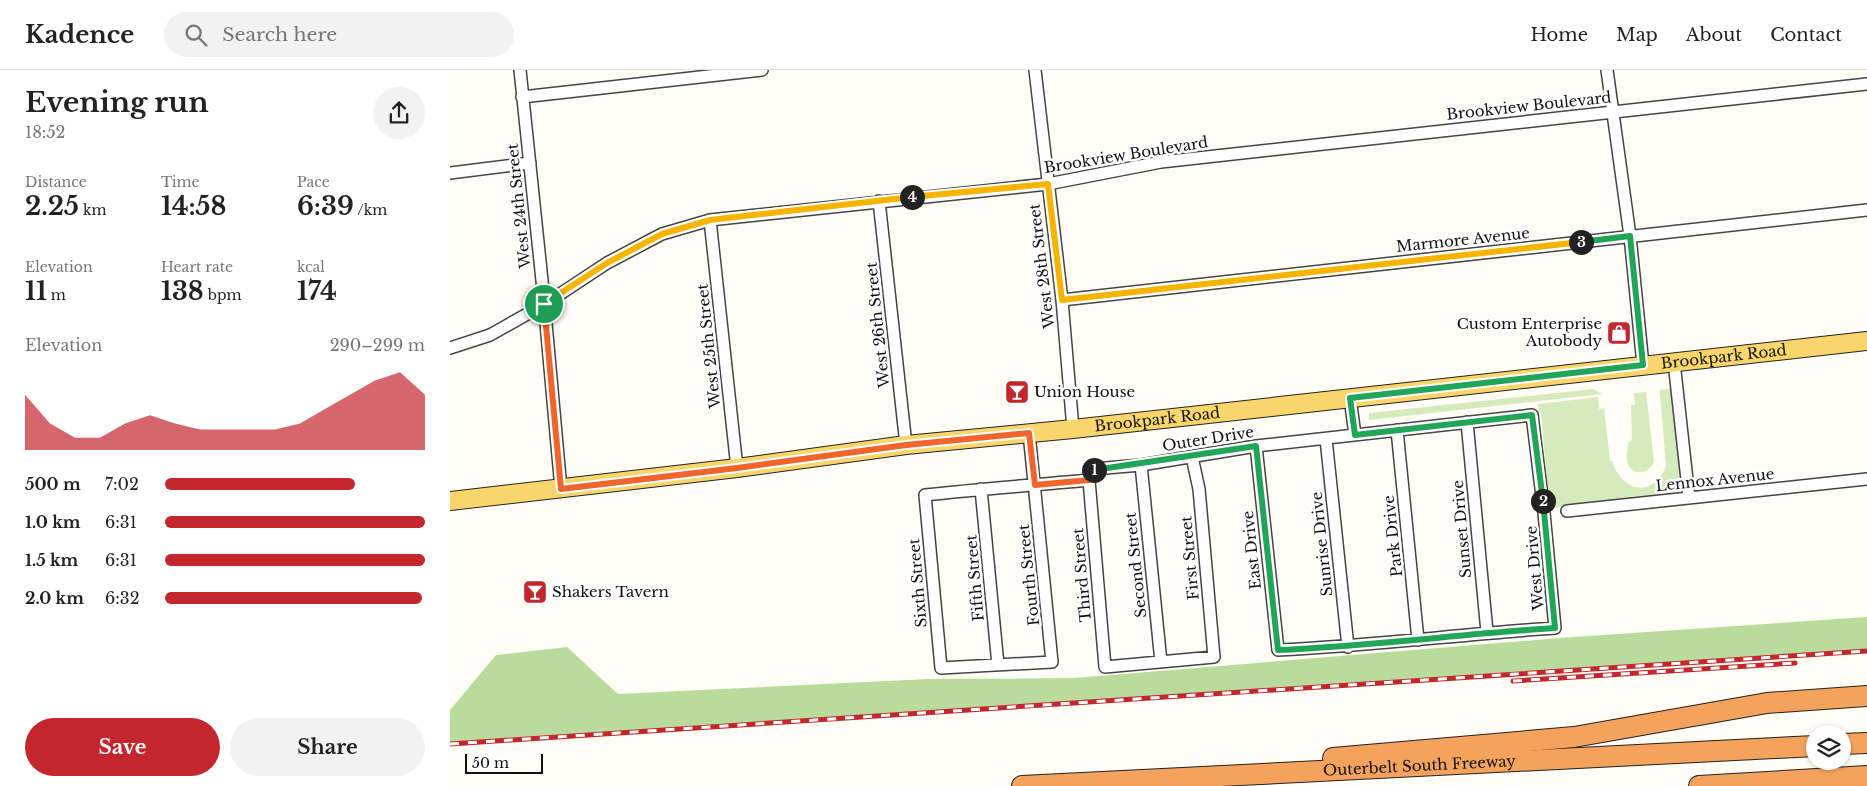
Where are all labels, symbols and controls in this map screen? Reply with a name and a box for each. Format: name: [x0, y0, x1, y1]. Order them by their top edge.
search box: [164, 12, 514, 57]
text: Kadence: [25, 20, 134, 49]
icon: search: [182, 21, 210, 49]
text: Search here: [222, 23, 337, 46]
text: Home: [1530, 24, 1588, 46]
text: Map: [1616, 24, 1658, 46]
text: About: [1686, 24, 1742, 46]
text: Contact: [1770, 24, 1842, 46]
text: Evening run: [25, 85, 209, 120]
button: share: [373, 87, 425, 139]
street label: Brookview Boulevard: [1446, 87, 1612, 124]
text: 18:52: [25, 122, 65, 142]
street label: Brookview Boulevard: [1043, 132, 1209, 177]
street label: West 24th Street: [502, 142, 535, 270]
text: Distance: [25, 173, 87, 191]
text: Time: [161, 173, 200, 191]
text: Pace: [297, 173, 330, 191]
pin: 4: [900, 184, 924, 210]
text: 4: [908, 188, 917, 206]
text: 2.25: [25, 191, 79, 222]
text: 14:58: [161, 191, 226, 222]
text: 6:39: [297, 191, 354, 222]
text: km: [79, 201, 107, 219]
text: /km: [354, 201, 387, 219]
street label: West 28th Street: [1024, 202, 1059, 331]
street label: Marmore Avenue: [1395, 223, 1531, 256]
pin: 3: [1568, 230, 1594, 254]
text: 3: [1577, 233, 1586, 251]
text: Elevation: [25, 258, 93, 276]
text: Heart rate: [161, 258, 233, 276]
text: kcal: [297, 258, 325, 276]
street label: West 26th Street: [861, 261, 894, 390]
text: 11: [25, 276, 47, 307]
text: 138: [161, 276, 204, 307]
text: 174: [297, 276, 337, 307]
pin: [523, 283, 565, 325]
street label: West 25th Street: [692, 283, 725, 410]
text: m: [47, 286, 66, 304]
text: bpm: [204, 286, 241, 304]
icon: arrive: [530, 290, 558, 318]
place label: Custom Enterprise Autobody: [1457, 314, 1602, 350]
shop icon: Custom Enterprise Autobody: [1606, 320, 1632, 346]
text: Elevation: [25, 335, 102, 355]
text: 290–299 m: [330, 335, 425, 355]
street label: Brookpark Road: [1660, 340, 1788, 373]
bar icon: Union House: [1004, 379, 1030, 405]
place label: Union House: [1034, 382, 1135, 401]
street label: Brookpark Road: [1093, 403, 1221, 436]
street label: Outer Drive: [1161, 422, 1255, 455]
pin: 1: [1082, 458, 1106, 482]
text: 1: [1091, 461, 1098, 479]
street label: Lennox Avenue: [1655, 464, 1775, 495]
text: 500 m: [25, 474, 81, 494]
text: 7:02: [105, 474, 139, 494]
street label: Sunset Drive: [1448, 479, 1475, 579]
pin: 2: [1530, 488, 1556, 514]
street label: Sunrise Drive: [1307, 491, 1336, 597]
text: 2: [1539, 492, 1548, 510]
street label: Park Drive: [1379, 494, 1406, 578]
street label: East Drive: [1238, 510, 1265, 590]
street label: Second Street: [1120, 511, 1150, 619]
text: 1.0 km: [25, 512, 80, 532]
text: 6:31: [105, 512, 137, 532]
street label: First Street: [1176, 515, 1203, 601]
street label: Fourth Street: [1014, 523, 1043, 627]
street label: West Drive: [1521, 525, 1548, 612]
street label: Third Street: [1068, 527, 1095, 623]
street label: Fifth Street: [961, 534, 988, 622]
street label: Sixth Street: [904, 537, 931, 628]
text: 1.5 km: [25, 550, 78, 570]
text: 6:31: [105, 550, 137, 570]
bar icon: Shakers Tavern: [522, 579, 548, 605]
place label: Shakers Tavern: [552, 582, 669, 601]
text: 2.0 km: [25, 588, 84, 608]
text: 6:32: [105, 588, 140, 608]
button: Save: [25, 718, 220, 776]
button: Share: [230, 718, 425, 776]
map controls: [1806, 725, 1851, 770]
button: layers: [1806, 725, 1851, 770]
scale bar: [465, 751, 542, 774]
street label: Outerbelt South Freeway: [1323, 751, 1517, 780]
text: 50 m: [472, 754, 509, 772]

